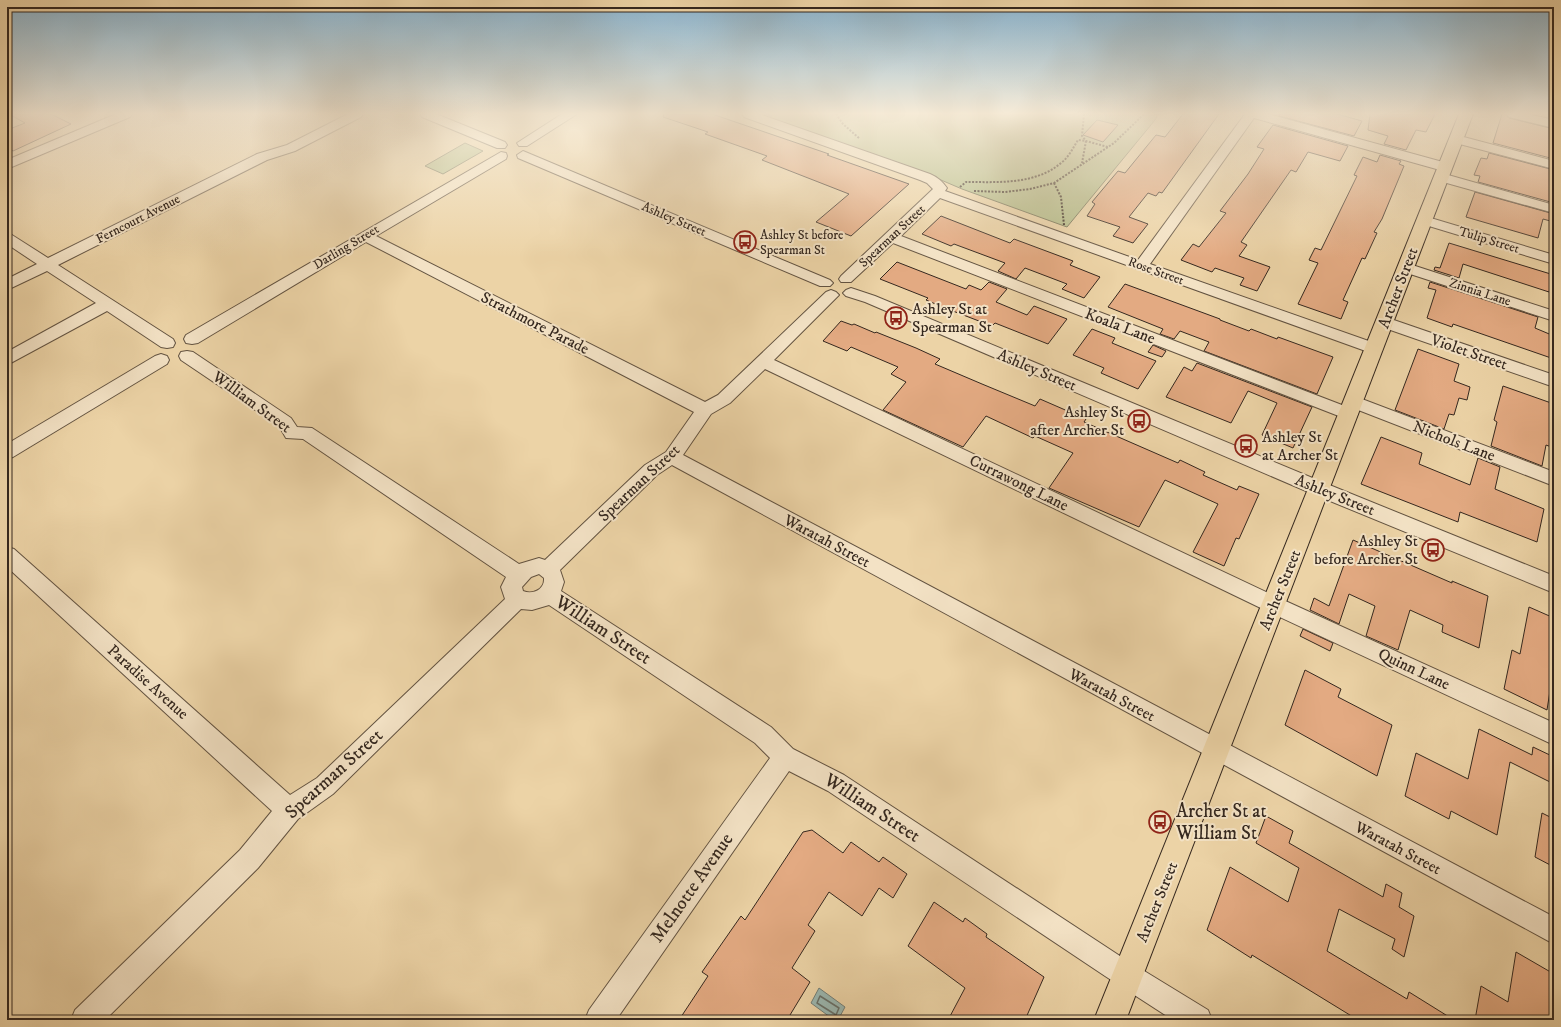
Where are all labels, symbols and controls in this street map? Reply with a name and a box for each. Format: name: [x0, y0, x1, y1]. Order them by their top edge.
street label: Ferncourt Avenue: [93, 191, 183, 247]
street label: Ashley Street: [639, 198, 709, 240]
street label: Spearman Street: [856, 201, 928, 271]
street label: Darling Street: [310, 221, 382, 273]
street label: Tulip Street: [1457, 223, 1521, 257]
place label: Ashley St before Spearman St: [760, 227, 843, 258]
bus stop icon: Ashley St before Spearman St: [732, 229, 758, 255]
street label: Archer Street: [1373, 245, 1423, 331]
street label: Rose Street: [1126, 254, 1186, 288]
street label: Zinnia Lane: [1447, 275, 1513, 309]
street label: Strathmore Parade: [477, 287, 593, 359]
place label: Ashley St at Spearman St: [912, 299, 992, 337]
street label: Koala Lane: [1082, 303, 1158, 349]
bus stop icon: Ashley St at Spearman St: [883, 305, 909, 331]
street label: Violet Street: [1427, 329, 1510, 374]
street label: Ashley Street: [994, 344, 1080, 396]
street label: William Street: [208, 366, 295, 437]
place label: Ashley St after Archer St: [1030, 402, 1124, 440]
bus stop icon: Ashley St after Archer St: [1126, 408, 1152, 434]
street label: Nichols Lane: [1410, 416, 1498, 466]
place label: Ashley St at Archer St: [1262, 427, 1338, 465]
bus stop icon: Ashley St at Archer St: [1233, 433, 1259, 459]
street label: Spearman Street: [594, 440, 684, 526]
street label: Currawong Lane: [966, 450, 1072, 516]
street label: Ashley Street: [1292, 470, 1378, 520]
street label: Waratah Street: [780, 509, 874, 572]
place label: Ashley St before Archer St: [1314, 531, 1418, 569]
bus stop icon: Ashley St before Archer St: [1420, 537, 1446, 563]
street label: Archer Street: [1255, 547, 1305, 633]
street label: William Street: [550, 590, 655, 670]
street label: Paradise Avenue: [103, 640, 193, 724]
street label: Quinn Lane: [1375, 644, 1454, 695]
street label: Waratah Street: [1065, 663, 1159, 726]
street label: Spearman Street: [280, 724, 388, 824]
street label: William Street: [819, 768, 924, 848]
place label: Archer St at William St: [1175, 800, 1266, 845]
bus stop icon: Archer St at William St: [1147, 809, 1173, 835]
street label: Waratah Street: [1351, 816, 1445, 879]
street label: Melnotte Avenue: [646, 829, 738, 947]
street label: Archer Street: [1132, 859, 1182, 945]

